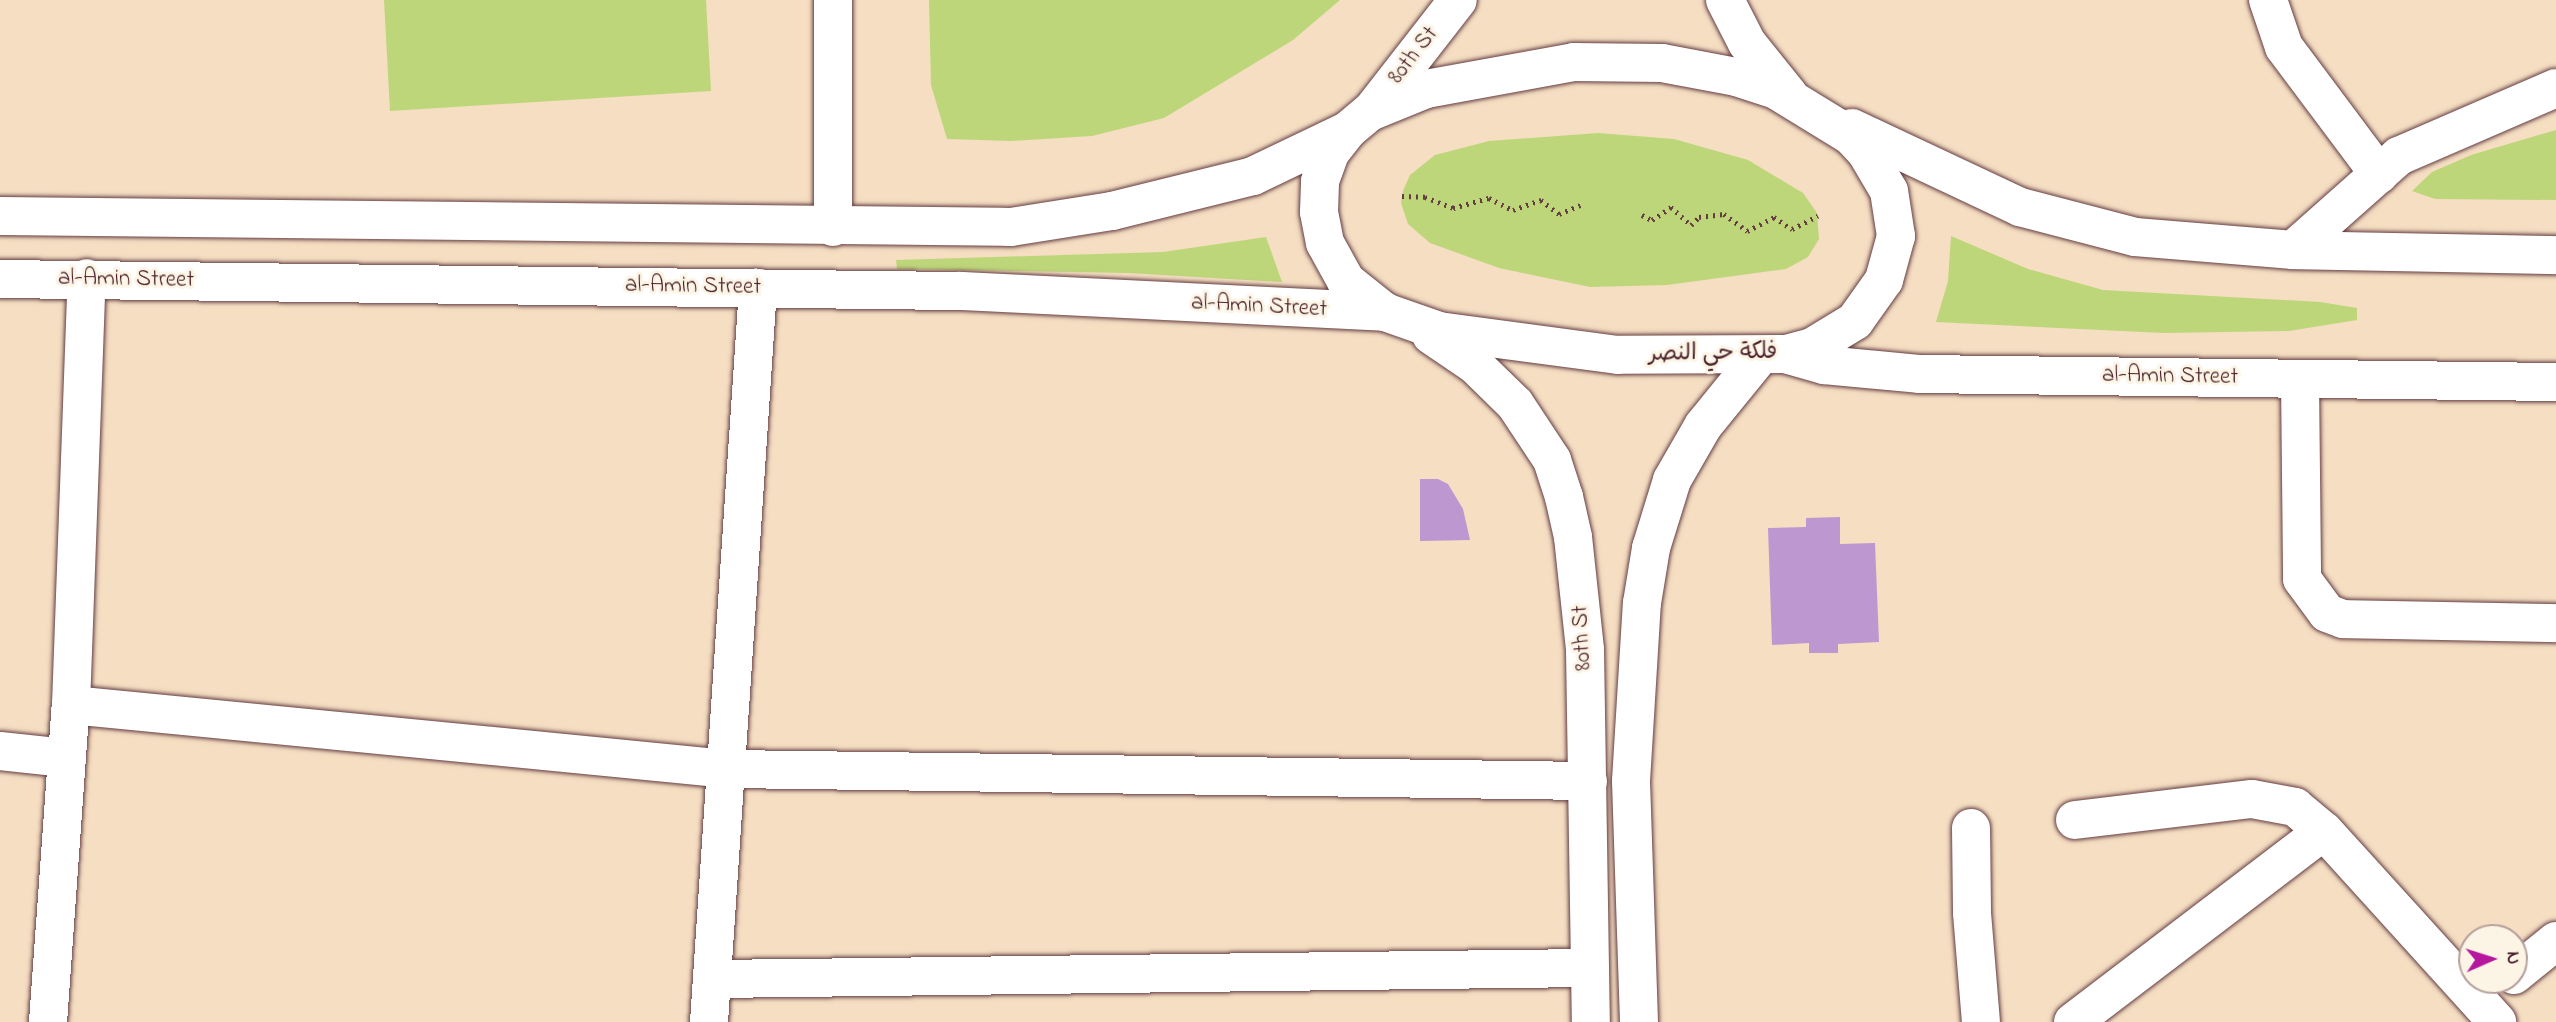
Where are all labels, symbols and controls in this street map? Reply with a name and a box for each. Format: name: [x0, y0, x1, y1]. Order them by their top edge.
street label: 80th St: [1383, 22, 1445, 90]
street label: al-Amin Street: [58, 265, 194, 295]
street label: al-Amin Street: [625, 272, 761, 302]
street label: al-Amin Street: [1190, 290, 1328, 324]
street label: فلكة حي النصر: [1649, 339, 1777, 369]
street label: al-Amin Street: [2102, 362, 2238, 392]
street label: 80th St: [1568, 605, 1598, 671]
north arrow: [2458, 924, 2528, 994]
text: N: [2499, 951, 2526, 965]

